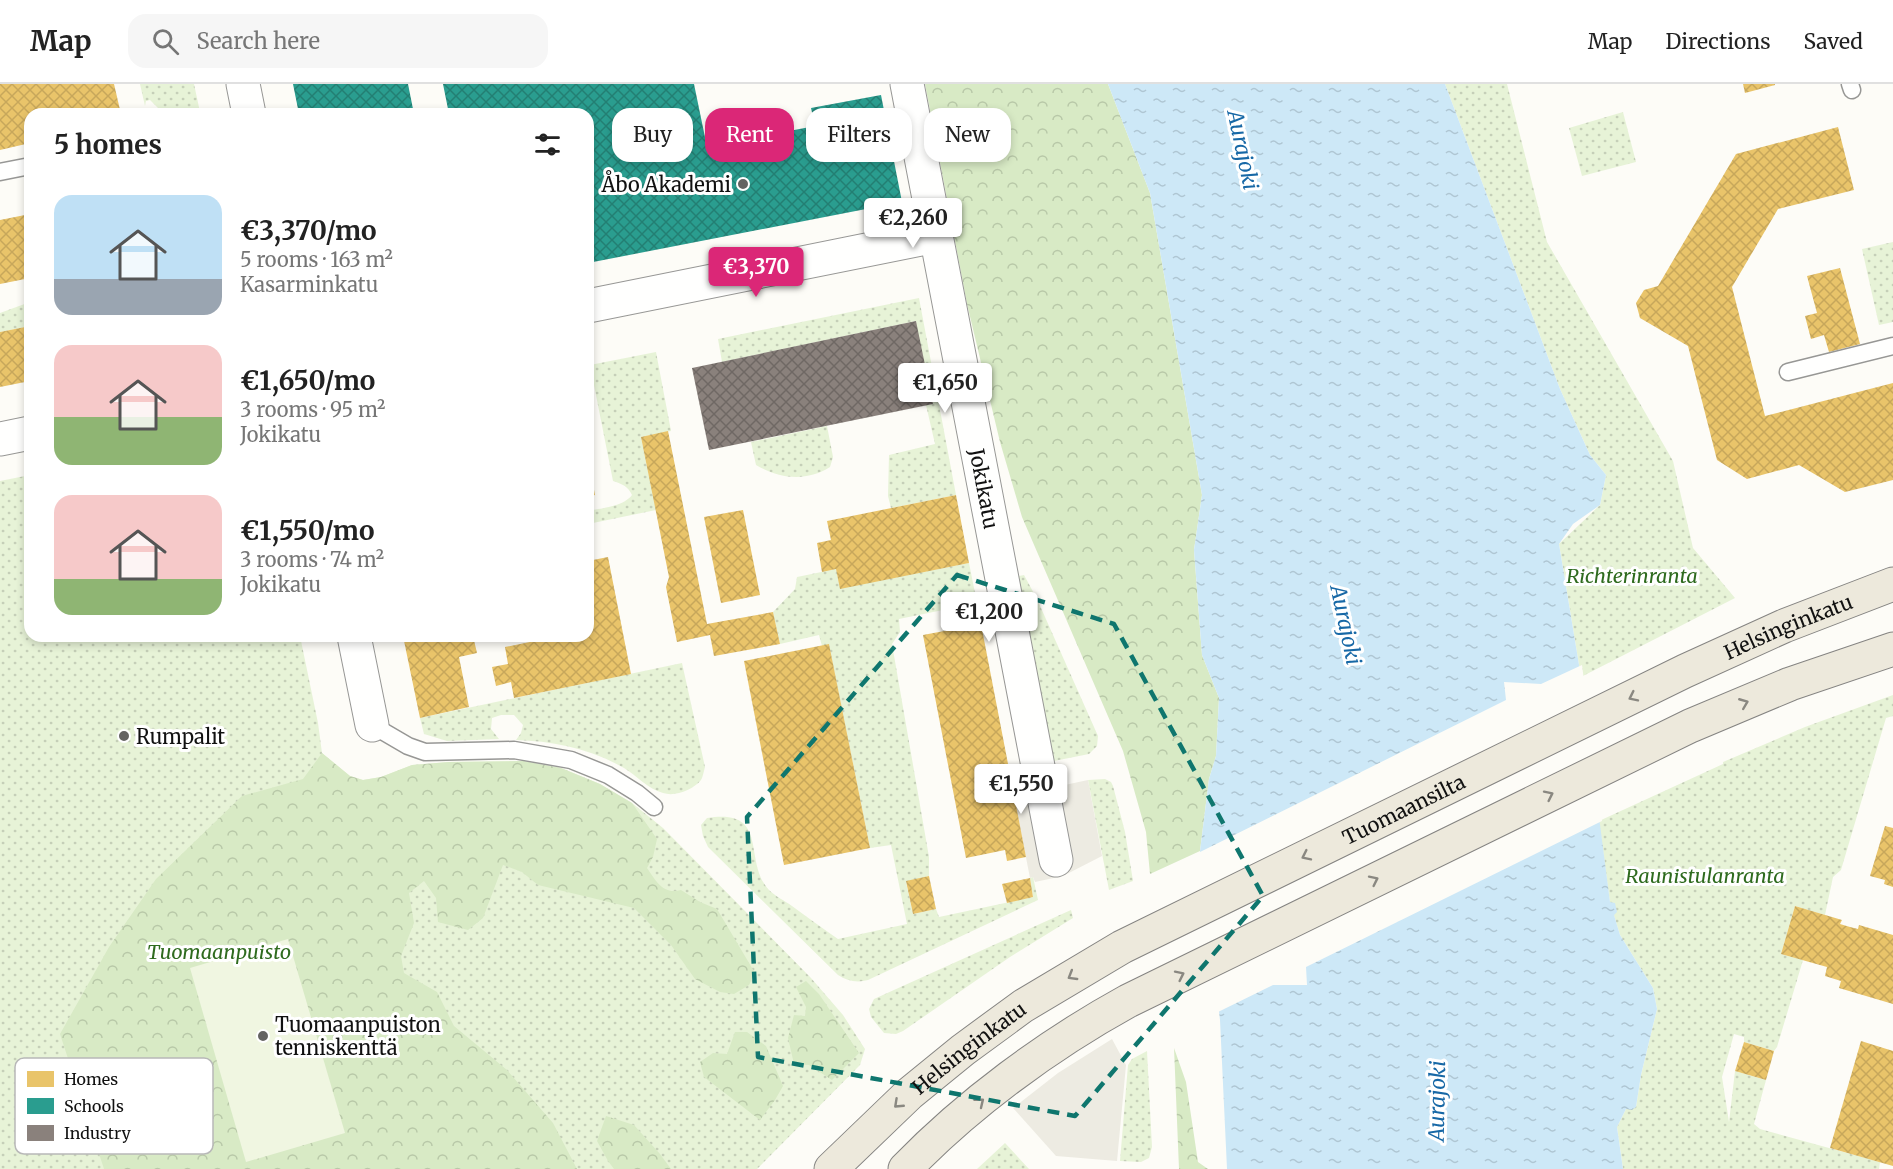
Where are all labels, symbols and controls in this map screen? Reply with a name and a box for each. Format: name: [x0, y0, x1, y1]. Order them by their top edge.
search box: [128, 14, 548, 68]
text: Map: [30, 23, 92, 59]
icon: search: [149, 25, 182, 58]
text: Search here: [197, 27, 320, 55]
text: Map: [1588, 28, 1632, 55]
text: Directions: [1665, 28, 1770, 55]
text: Saved: [1803, 28, 1863, 55]
water label: Aurajoki: [1221, 106, 1265, 192]
chip: Buy: [612, 108, 693, 162]
chip: Rent: [705, 108, 794, 162]
chip: Filters: [806, 108, 912, 162]
chip: New: [924, 108, 1011, 162]
text: 5 homes: [54, 128, 162, 161]
icon: filters: [531, 128, 564, 161]
place label: Åbo Akademi: [601, 170, 731, 197]
marker: Åbo Akademi: [736, 177, 750, 191]
pin: €2,260: [864, 198, 962, 249]
text: €2,260: [878, 205, 948, 230]
text: €3,370/mo: [240, 214, 377, 247]
icon: home: [102, 219, 174, 291]
text: 5 rooms · 163 m²: [240, 247, 393, 272]
pin: €3,370: [707, 247, 805, 298]
text: €3,370: [723, 254, 789, 279]
text: Kasarminkatu: [240, 272, 378, 297]
pin: €1,650: [896, 363, 994, 414]
text: €1,650/mo: [240, 364, 375, 397]
icon: home: [102, 369, 174, 441]
text: €1,650: [912, 370, 978, 395]
text: 3 rooms · 95 m²: [240, 397, 385, 422]
text: Jokikatu: [240, 422, 321, 447]
street label: Jokikatu: [965, 445, 1005, 531]
text: €1,550/mo: [240, 514, 374, 547]
icon: home: [102, 519, 174, 591]
text: 3 rooms · 74 m²: [240, 547, 384, 572]
park label: Richterinranta: [1566, 563, 1698, 588]
text: Jokikatu: [240, 572, 321, 597]
water label: Aurajoki: [1324, 581, 1368, 667]
street label: Helsinginkatu: [1720, 588, 1856, 664]
pin: €1,200: [940, 592, 1038, 643]
text: €1,200: [955, 599, 1023, 624]
one-way arrow: [1628, 689, 1639, 701]
one-way arrow: [1738, 697, 1748, 710]
place label: Rumpalit: [136, 724, 225, 749]
marker: Rumpalit: [117, 729, 131, 743]
pin: €1,550: [972, 764, 1070, 815]
street label: Tuomaansilta: [1338, 768, 1469, 850]
text: €1,550: [988, 771, 1054, 796]
one-way arrow: [1543, 790, 1554, 802]
one-way arrow: [1302, 849, 1313, 861]
park label: Raunistulanranta: [1625, 863, 1785, 888]
one-way arrow: [1368, 876, 1379, 888]
park label: Tuomaanpuisto: [147, 939, 291, 964]
one-way arrow: [1068, 969, 1078, 980]
one-way arrow: [1174, 971, 1185, 983]
street label: Helsinginkatu: [907, 996, 1031, 1099]
place label: Tuomaanpuiston tenniskenttä: [275, 1012, 441, 1060]
marker: Tuomaanpuiston tenniskenttä: [256, 1029, 270, 1043]
legend: [15, 1058, 213, 1154]
water label: Aurajoki: [1423, 1060, 1451, 1144]
text: Homes: [64, 1069, 118, 1089]
text: Schools: [64, 1096, 124, 1116]
one-way arrow: [895, 1097, 906, 1108]
one-way arrow: [973, 1099, 984, 1110]
text: Industry: [64, 1123, 132, 1143]

